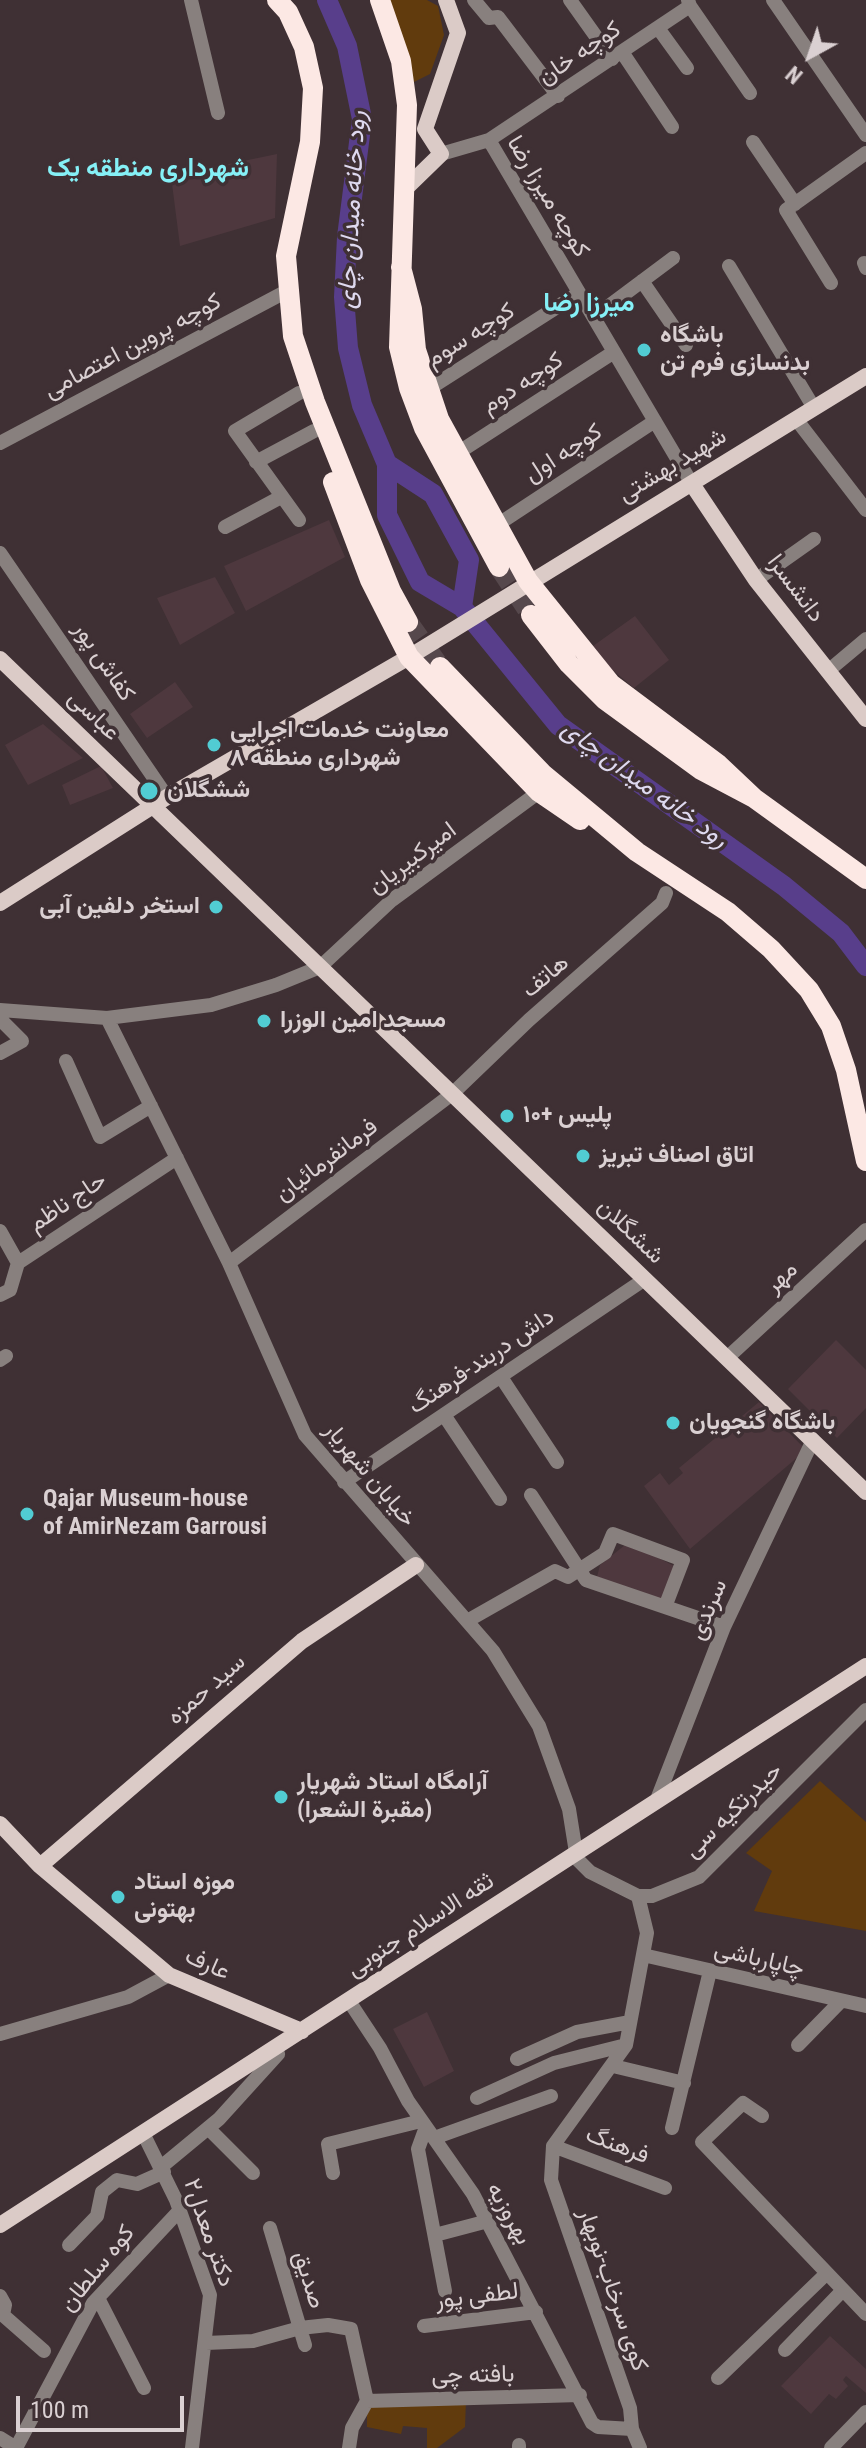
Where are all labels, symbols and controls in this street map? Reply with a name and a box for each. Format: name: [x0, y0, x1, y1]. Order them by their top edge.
street label: کوچه خان: [533, 16, 627, 92]
north arrow: [770, 16, 850, 96]
text: N: [781, 61, 807, 89]
water label: رود خانه میدان چای: [332, 110, 374, 310]
street label: کوچه میرزا رضا: [499, 131, 595, 263]
district label: شهرداری منطقه یک: [47, 153, 249, 185]
street label: کوچه پروین اعتصامی: [39, 288, 227, 406]
district label: میرزا رضا: [543, 288, 635, 320]
street label: کوچه سوم: [421, 297, 521, 375]
place label: باشگاه بدنسازی فرم تن: [660, 322, 810, 378]
marker: باشگاه بدنسازی فرم تن: [635, 341, 653, 359]
street label: کوچه دوم: [477, 347, 569, 421]
street label: کوچه اول: [520, 418, 608, 490]
street label: شهید بهشتى: [614, 422, 732, 510]
street label: دانشسرا: [760, 549, 830, 629]
street label: کفاش پور: [66, 616, 140, 708]
street label: عباسى: [61, 684, 125, 748]
water label: رود خانه میدان چای: [554, 714, 734, 856]
place label: معاونت خدمات اجرایی شهرداری منطقه ۸: [230, 717, 449, 773]
marker: معاونت خدمات اجرایی شهرداری منطقه ۸: [205, 736, 223, 754]
place label: ششگلان: [167, 777, 250, 805]
marker: ششگلان: [138, 780, 160, 802]
street label: امیرکبیریان: [363, 817, 463, 901]
place label: استخر دلفین آبی: [39, 893, 200, 921]
marker: استخر دلفین آبی: [207, 898, 225, 916]
street label: هاتف: [517, 949, 575, 1005]
place label: مسجد امین الوزرا: [280, 1007, 446, 1035]
marker: مسجد امین الوزرا: [255, 1012, 273, 1030]
place label: پلیس +۱۰: [523, 1102, 612, 1130]
marker: پلیس +۱۰: [498, 1107, 516, 1125]
street label: فرمانفرمائیان: [270, 1113, 384, 1209]
place label: اتاق اصناف تبریز: [599, 1142, 754, 1170]
marker: اتاق اصناف تبریز: [574, 1147, 592, 1165]
street label: حاج ناظم: [24, 1166, 112, 1240]
street label: ششگلان: [590, 1193, 670, 1271]
street label: مهر: [760, 1256, 804, 1300]
street label: داش دربند-فرهنگ: [404, 1303, 560, 1421]
place label: باشگاه گنجویان: [689, 1409, 835, 1437]
marker: باشگاه گنجویان: [664, 1414, 682, 1432]
street label: خیابان شهریار: [317, 1417, 421, 1533]
place label: Qajar Museum-house of AmirNezam Garrousi: [43, 1486, 267, 1542]
marker: Qajar Museum-house of AmirNezam Garrousi: [18, 1505, 36, 1523]
street label: سرندی: [683, 1575, 735, 1645]
street label: سید حمزه: [162, 1648, 252, 1732]
street label: حیدرتکیه سی: [679, 1757, 789, 1865]
place label: آرامگاه استاد شهریار (مقبرة الشعرا): [297, 1769, 488, 1825]
marker: آرامگاه استاد شهریار (مقبرة الشعرا): [272, 1788, 290, 1806]
street label: ثقه الاسلام جنوبی: [342, 1868, 500, 1984]
place label: موزه استاد بهتونی: [134, 1869, 235, 1925]
marker: موزه استاد بهتونی: [109, 1888, 127, 1906]
street label: چاپارباشی: [711, 1936, 807, 1984]
street label: عارف: [180, 1942, 234, 1988]
street label: فرهنگ: [581, 2121, 653, 2171]
street label: دکتر معدل۲: [176, 2175, 240, 2291]
street label: بهروزیه: [479, 2178, 537, 2250]
street label: کوی سرخاب-نوبهار: [571, 2205, 653, 2375]
street label: کوه سلطان: [54, 2220, 142, 2318]
street label: صدیق: [286, 2248, 330, 2312]
street label: لطفی پور: [434, 2278, 520, 2316]
street label: بافته چی: [431, 2361, 515, 2391]
scale bar: [20, 2380, 188, 2430]
text: 100 m: [30, 2396, 89, 2424]

